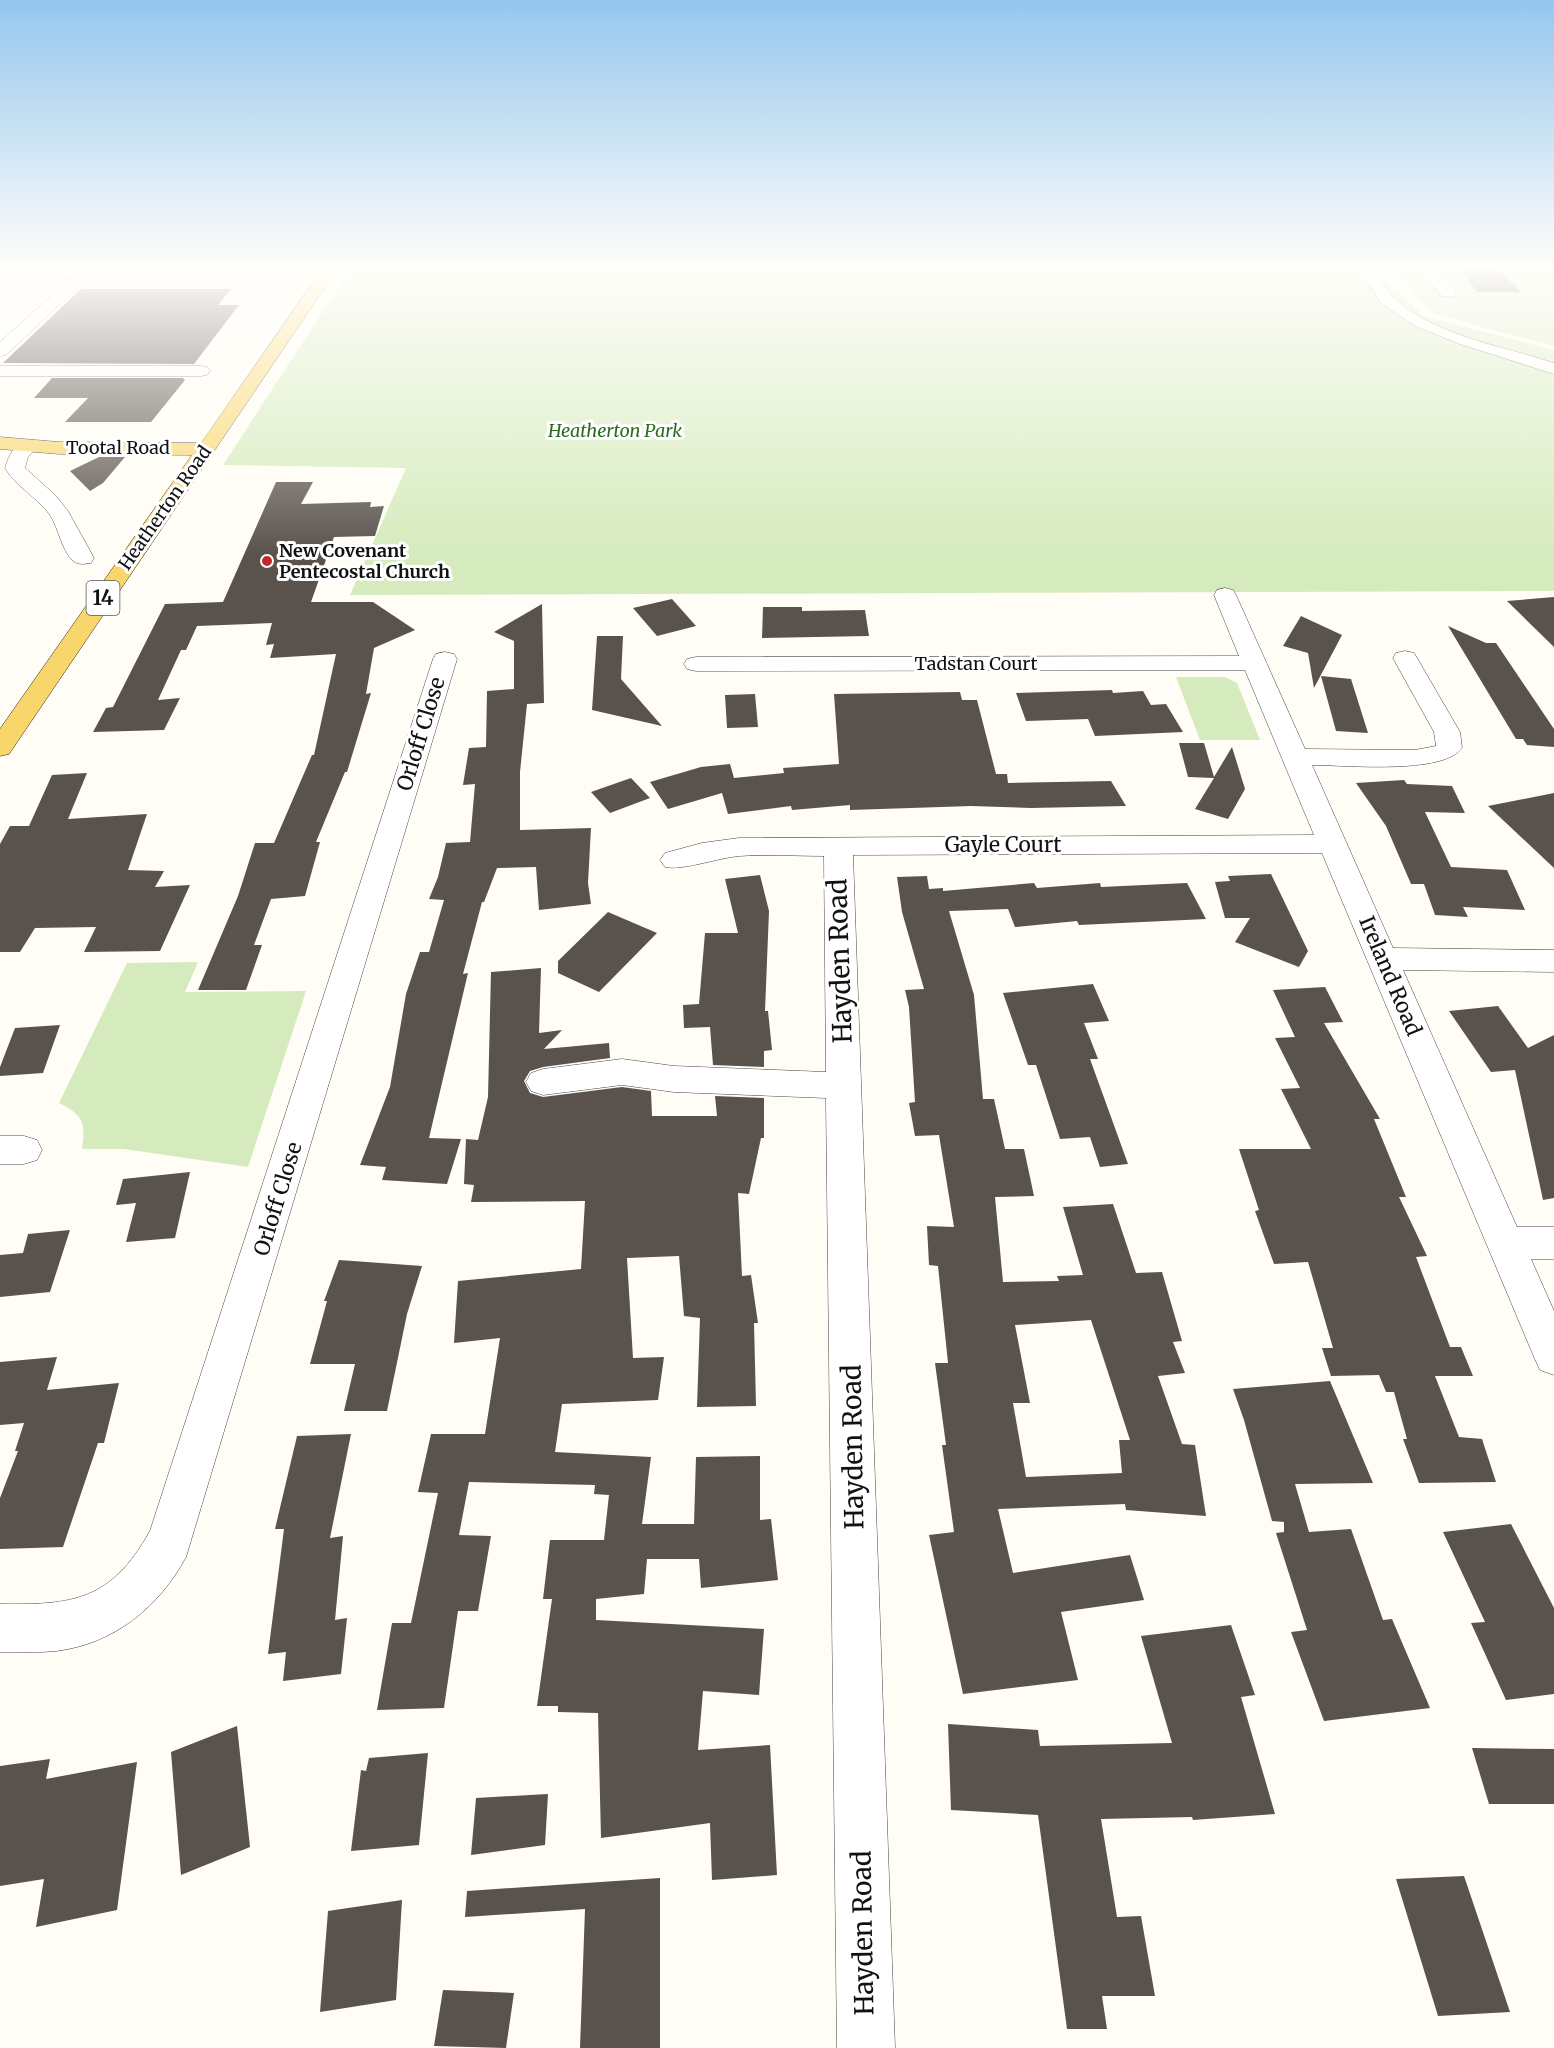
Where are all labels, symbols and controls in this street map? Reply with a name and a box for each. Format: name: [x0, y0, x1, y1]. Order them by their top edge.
park label: Heatherton Park: [547, 419, 682, 442]
street label: Tootal Road: [66, 436, 170, 459]
street label: Heatherton Road: [113, 441, 216, 574]
place label: New Covenant Pentecostal Church: [279, 539, 450, 583]
marker: New Covenant Pentecostal Church: [260, 554, 274, 568]
road number: 14: [86, 581, 120, 615]
street label: Tadstan Court: [914, 652, 1038, 675]
street label: Orloff Close: [390, 674, 451, 794]
street label: Gayle Court: [945, 831, 1061, 858]
street label: Hayden Road: [820, 878, 859, 1044]
street label: Ireland Road: [1353, 912, 1428, 1040]
street label: Orloff Close: [247, 1139, 308, 1259]
street label: Hayden Road: [835, 1364, 870, 1530]
street label: Hayden Road: [845, 1850, 880, 2016]

